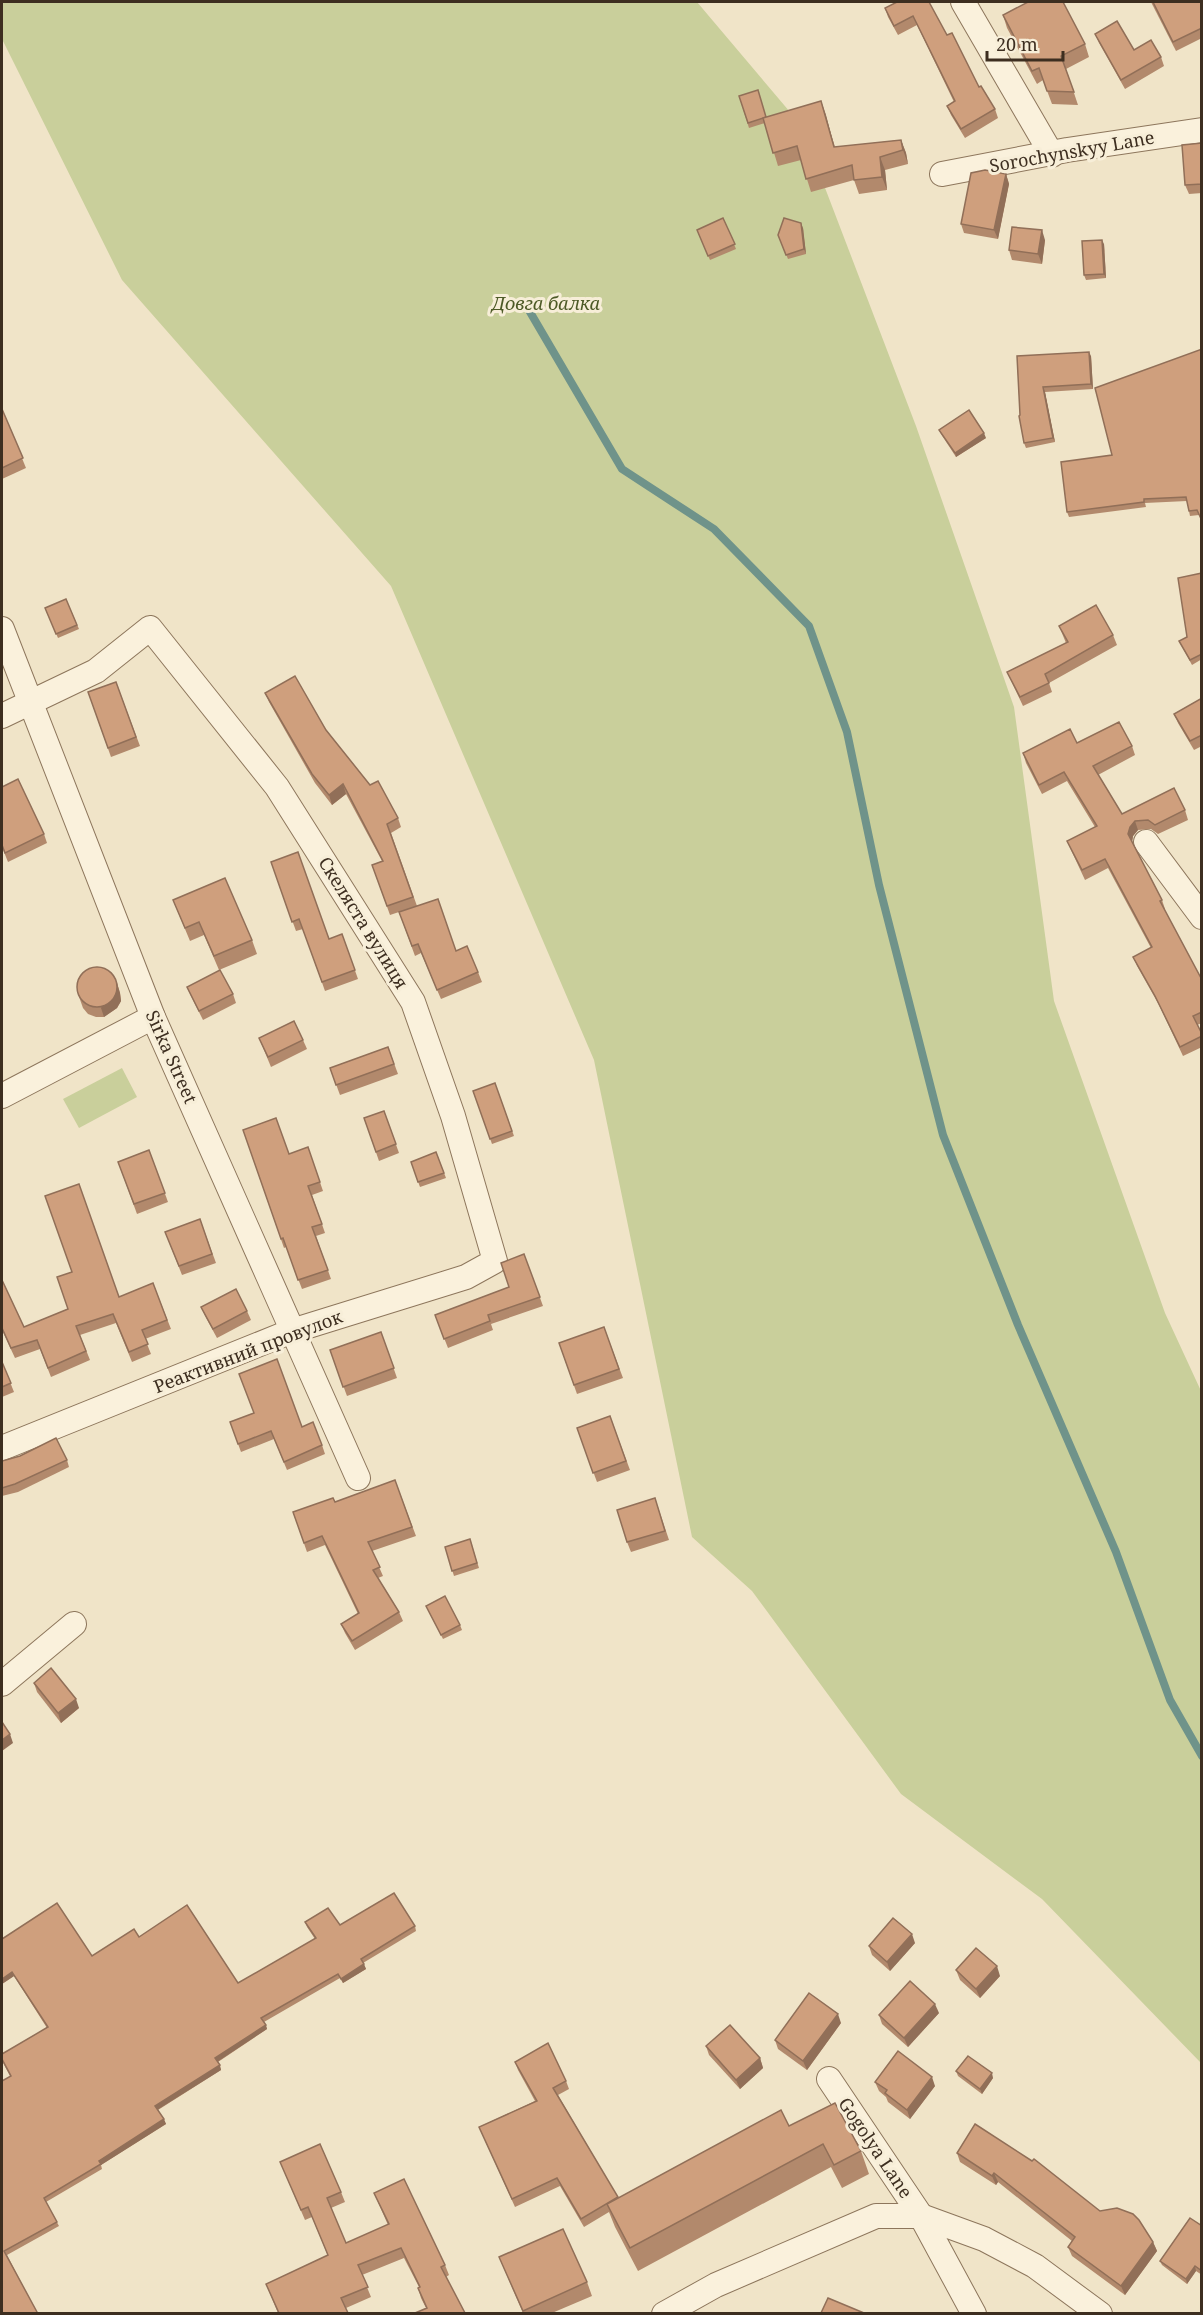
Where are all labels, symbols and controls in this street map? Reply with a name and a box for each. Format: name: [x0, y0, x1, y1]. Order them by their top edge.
scale bar: [987, 24, 1064, 62]
text: 20 m: [996, 32, 1038, 56]
street label: Sorochynskyy Lane: [988, 125, 1156, 177]
park label: Довга балка: [490, 291, 600, 315]
street label: Скеляста вулиця: [314, 852, 414, 993]
street label: Sirka Street: [141, 1006, 203, 1107]
street label: Реактивний провулок: [150, 1304, 346, 1398]
street label: Gogolya Lane: [833, 2092, 918, 2202]

